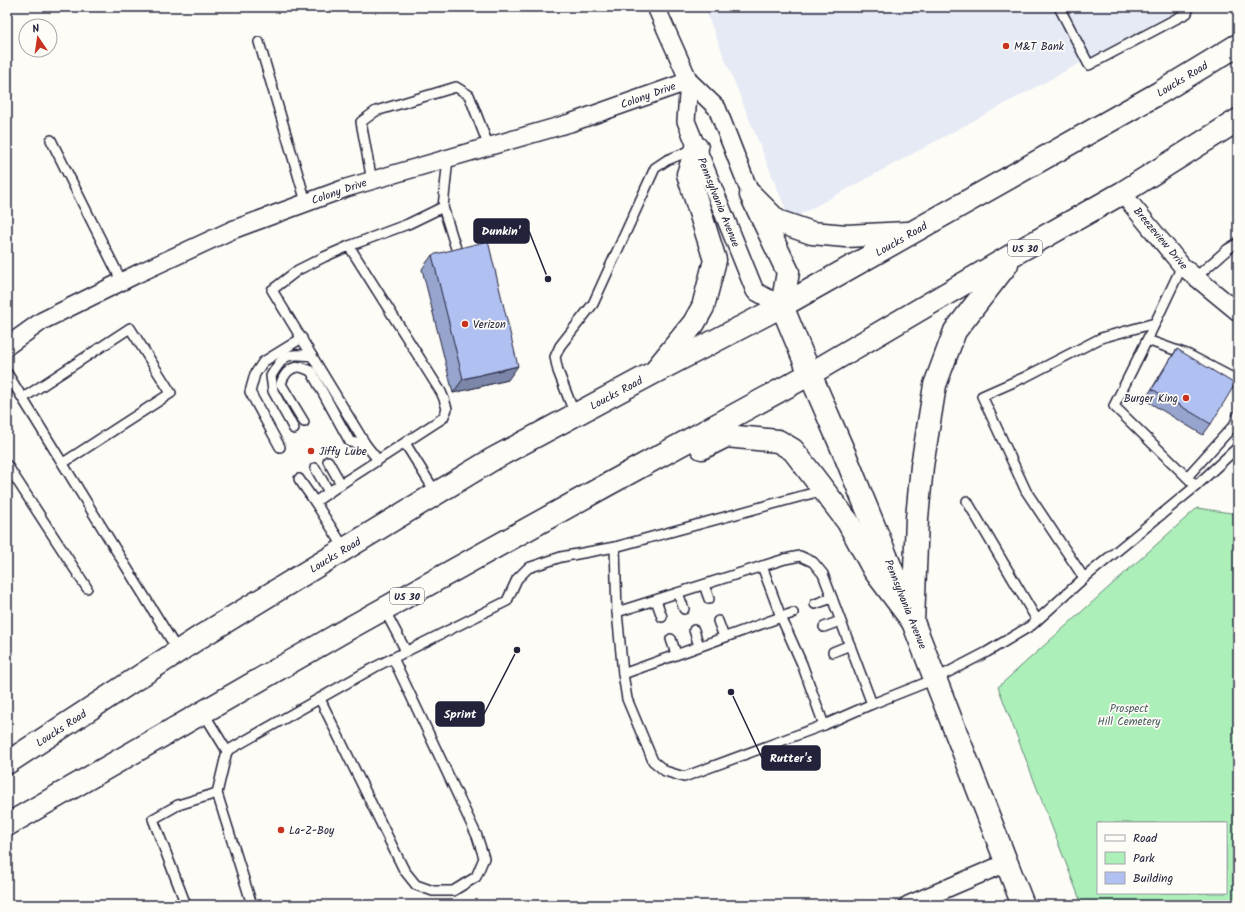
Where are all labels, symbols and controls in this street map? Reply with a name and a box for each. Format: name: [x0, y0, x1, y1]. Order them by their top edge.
north arrow: [18, 18, 58, 58]
text: N: [31, 20, 41, 39]
place label: M&T Bank: [1014, 38, 1065, 56]
marker: M&T Bank: [1001, 41, 1011, 51]
street label: Loucks Road: [1153, 57, 1212, 102]
street label: Colony Drive: [618, 78, 679, 114]
street label: Pennsylvania Avenue: [692, 155, 744, 250]
street label: Colony Drive: [309, 174, 370, 210]
street label: Breezeview Drive: [1128, 203, 1192, 274]
street label: Loucks Road: [872, 217, 931, 262]
callout: Dunkin': [474, 219, 529, 243]
text: Dunkin': [482, 222, 522, 241]
road number: US 30: [1008, 240, 1042, 256]
place label: Verizon: [473, 316, 506, 334]
marker: Verizon: [460, 319, 470, 329]
street label: Loucks Road: [587, 372, 647, 415]
place label: Burger King: [1124, 390, 1178, 408]
marker: Burger King: [1181, 393, 1191, 403]
place label: Jiffy Lube: [319, 443, 367, 461]
marker: Jiffy Lube: [306, 446, 316, 456]
street label: Loucks Road: [306, 533, 365, 578]
street label: Pennsylvania Avenue: [879, 557, 931, 652]
road number: US 30: [390, 588, 424, 604]
park label: Prospect Hill Cemetery: [1097, 700, 1161, 731]
callout: Sprint: [436, 702, 484, 726]
street label: Loucks Road: [33, 705, 91, 752]
text: Sprint: [444, 705, 477, 724]
callout: Rutter's: [762, 746, 820, 770]
text: Rutter's: [770, 749, 813, 768]
place label: La-Z-Boy: [289, 822, 335, 840]
legend: [1097, 822, 1227, 894]
marker: La-Z-Boy: [276, 825, 286, 835]
text: Road: [1133, 829, 1158, 848]
text: Park: [1133, 849, 1155, 868]
text: Building: [1133, 869, 1173, 888]

